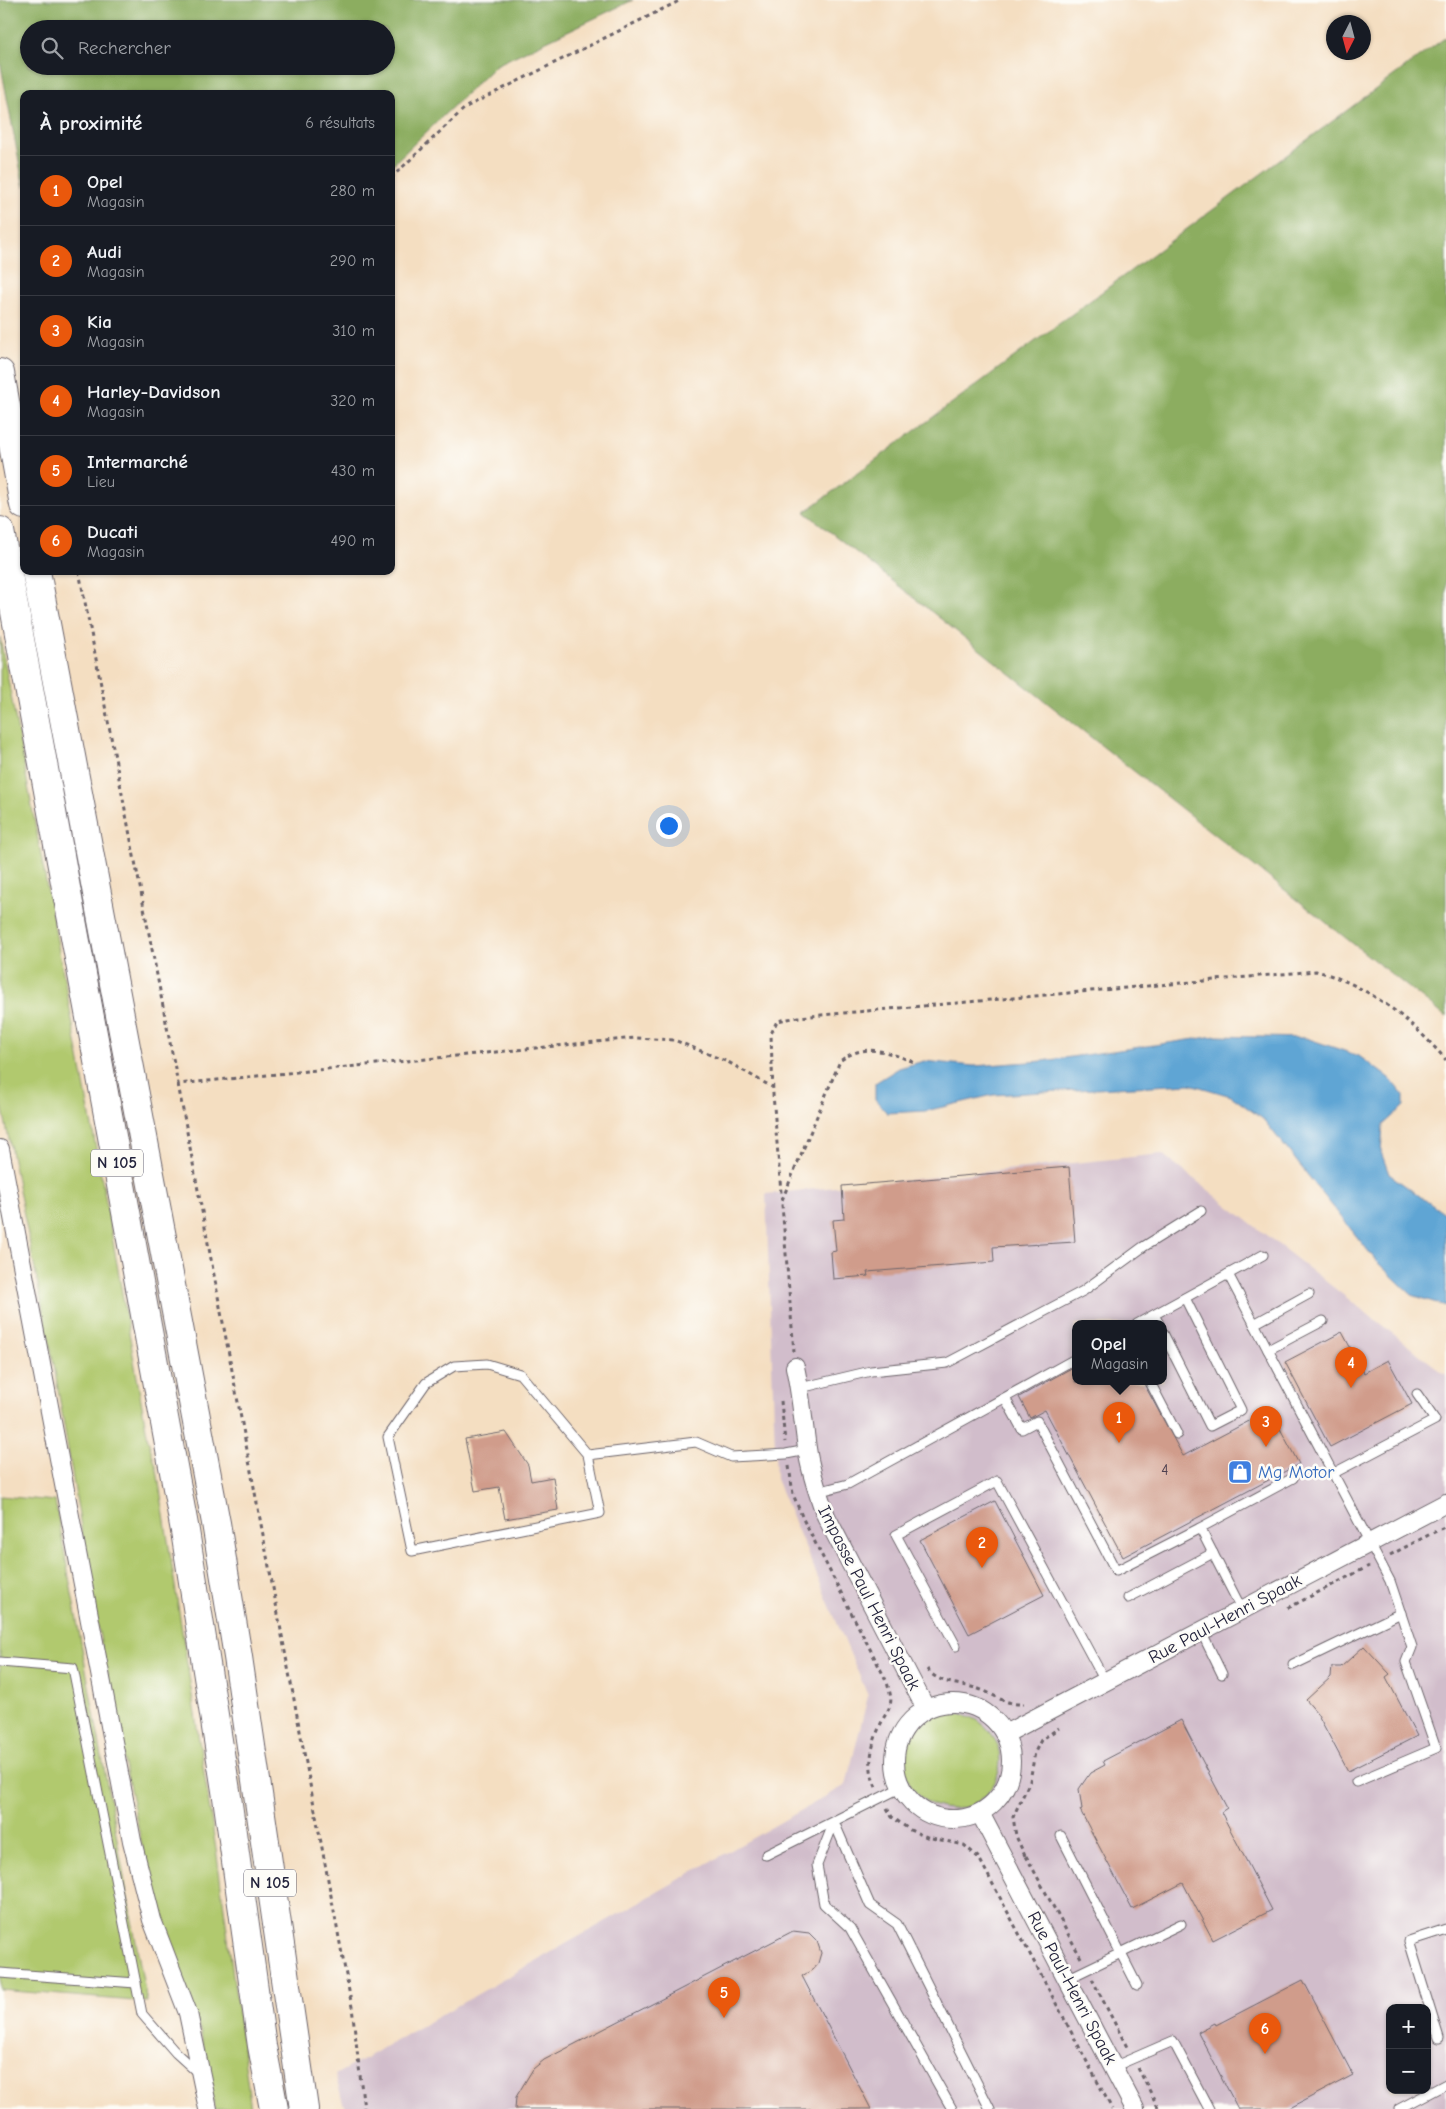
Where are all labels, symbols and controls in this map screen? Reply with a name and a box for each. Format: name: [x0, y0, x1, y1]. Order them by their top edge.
north arrow: [1326, 15, 1371, 60]
search box: [20, 20, 395, 75]
icon: search: [38, 34, 66, 62]
text: Rechercher: [78, 37, 171, 59]
text: À proximité: [40, 111, 142, 135]
text: 6 résultats: [305, 114, 375, 132]
text: Opel: [87, 171, 123, 193]
text: 1: [53, 182, 59, 200]
text: 280 m: [330, 182, 375, 200]
text: Magasin: [87, 193, 145, 211]
text: Audi: [87, 241, 122, 263]
text: 2: [52, 252, 60, 270]
text: 290 m: [330, 252, 375, 270]
text: Magasin: [87, 263, 145, 281]
text: Kia: [87, 311, 112, 333]
text: 3: [52, 322, 60, 340]
text: 310 m: [332, 322, 375, 340]
text: Magasin: [87, 333, 145, 351]
text: Harley-Davidson: [87, 381, 220, 403]
text: 4: [52, 392, 60, 410]
text: 320 m: [330, 392, 375, 410]
text: Magasin: [87, 403, 145, 421]
text: Intermarché: [87, 451, 188, 473]
text: 5: [52, 462, 60, 480]
text: 430 m: [331, 462, 375, 480]
text: Lieu: [87, 473, 115, 491]
text: Ducati: [87, 521, 138, 543]
text: 6: [52, 532, 60, 550]
text: 490 m: [330, 532, 375, 550]
text: Magasin: [87, 543, 145, 561]
your location: [656, 813, 682, 839]
road number: N 105: [91, 1150, 143, 1176]
popup: [1072, 1320, 1167, 1385]
text: Opel: [1091, 1333, 1127, 1355]
pin: 4: [1335, 1347, 1367, 1388]
text: Magasin: [1091, 1355, 1148, 1373]
pin: 1: [1103, 1402, 1135, 1443]
pin: 3: [1250, 1406, 1282, 1447]
shop icon: Mg Motor: [1227, 1459, 1253, 1485]
house number: 4: [1161, 1461, 1169, 1479]
place label: Mg Motor: [1258, 1462, 1335, 1483]
street label: Impasse Paul Henri Spaak: [813, 1502, 925, 1694]
pin: 2: [966, 1527, 998, 1568]
street label: Rue Paul-Henri Spaak: [1145, 1570, 1305, 1668]
road number: N 105: [244, 1870, 296, 1896]
street label: Rue Paul-Henri Spaak: [1023, 1908, 1121, 2068]
pin: 5: [708, 1977, 740, 2018]
map controls: [1386, 2004, 1431, 2094]
button: +: [1386, 2004, 1431, 2049]
pin: 6: [1249, 2013, 1281, 2054]
button: −: [1386, 2049, 1431, 2094]

